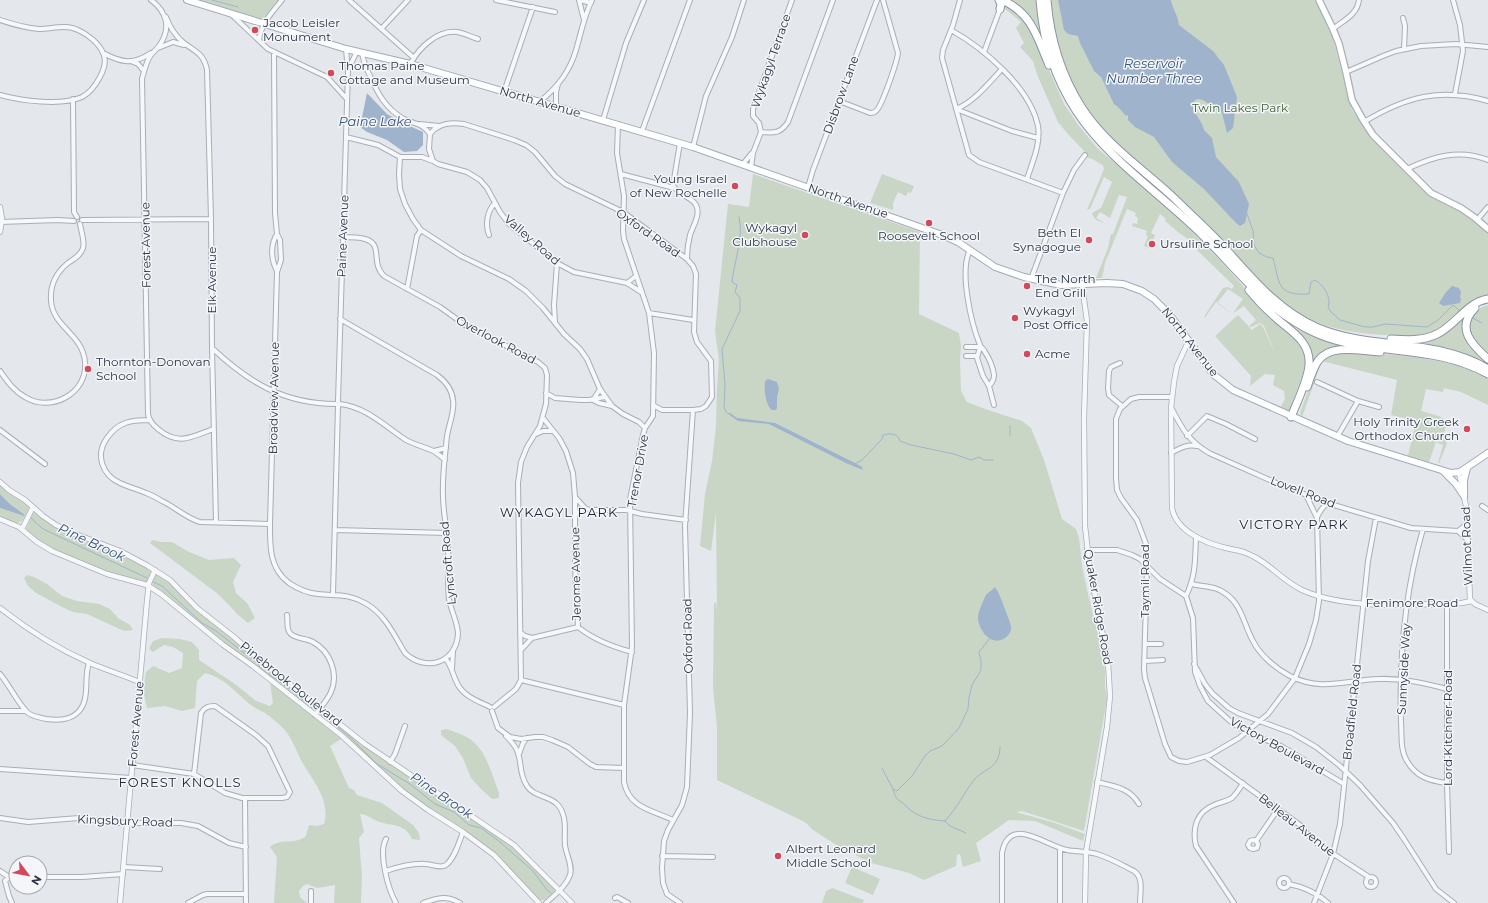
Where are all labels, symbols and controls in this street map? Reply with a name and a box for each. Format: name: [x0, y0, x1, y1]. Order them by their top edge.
street label: Wykagyl Terrace: [747, 12, 794, 110]
place label: Jacob Leisler Monument: [262, 15, 340, 44]
marker: Jacob Leisler Monument: [250, 25, 260, 35]
street label: Disbrow Lane: [819, 54, 862, 136]
water label: Reservoir Number Three: [1106, 55, 1202, 86]
place label: Thomas Paine Cottage and Museum: [339, 58, 470, 87]
marker: Thomas Paine Cottage and Museum: [326, 68, 336, 78]
street label: North Avenue: [498, 83, 582, 120]
park label: Twin Lakes Park: [1192, 100, 1289, 115]
water label: Paine Lake: [338, 113, 412, 129]
place label: Young Israel of New Rochelle: [630, 171, 727, 200]
street label: North Avenue: [806, 180, 890, 221]
marker: Young Israel of New Rochelle: [730, 181, 740, 191]
street label: Paine Avenue: [334, 194, 351, 277]
street label: Forest Avenue: [137, 202, 154, 288]
street label: Oxford Road: [613, 205, 683, 260]
street label: Valley Road: [501, 211, 563, 268]
marker: Roosevelt School: [924, 218, 934, 228]
place label: Wykagyl Clubhouse: [732, 220, 797, 249]
place label: Beth El Synagogue: [1013, 225, 1081, 254]
place label: Roosevelt School: [878, 228, 980, 243]
marker: Wykagyl Clubhouse: [800, 230, 810, 240]
marker: Beth El Synagogue: [1084, 235, 1094, 245]
place label: Ursuline School: [1160, 236, 1254, 251]
marker: Ursuline School: [1147, 239, 1157, 249]
street label: Elk Avenue: [204, 247, 219, 313]
place label: The North End Grill: [1035, 271, 1096, 300]
marker: The North End Grill: [1022, 281, 1032, 291]
place label: Wykagyl Post Office: [1023, 303, 1088, 332]
street label: North Avenue: [1159, 304, 1222, 379]
street label: Overlook Road: [454, 312, 539, 367]
marker: Wykagyl Post Office: [1010, 313, 1020, 323]
street label: Broadview Avenue: [265, 342, 282, 454]
place label: Acme: [1035, 346, 1070, 361]
marker: Acme: [1022, 349, 1032, 359]
place label: Thornton-Donovan School: [96, 354, 211, 383]
marker: Thornton-Donovan School: [83, 364, 93, 374]
place label: Holy Trinity Greek Orthodox Church: [1353, 414, 1460, 443]
marker: Holy Trinity Greek Orthodox Church: [1462, 424, 1472, 434]
street label: Trenor Drive: [624, 433, 651, 508]
street label: Lovell Road: [1268, 472, 1338, 511]
district label: WYKAGYL PARK: [500, 504, 618, 520]
street label: Wilmot Road: [1458, 506, 1475, 586]
district label: VICTORY PARK: [1239, 516, 1349, 532]
water label: Pine Brook: [56, 520, 129, 565]
street label: Lyncroft Road: [436, 521, 459, 606]
street label: Jerome Avenue: [567, 527, 584, 622]
street label: Taymil Road: [1137, 544, 1152, 618]
street label: Quaker Ridge Road: [1081, 548, 1116, 666]
street label: Fenimore Road: [1366, 595, 1458, 610]
street label: Oxford Road: [679, 598, 696, 674]
street label: Sunnyside Way: [1394, 622, 1413, 715]
street label: Pinebrook Boulevard: [237, 638, 345, 729]
street label: Broadfield Road: [1339, 663, 1364, 761]
street label: Lord Kitchner Road: [1440, 670, 1455, 786]
street label: Forest Avenue: [124, 680, 147, 767]
street label: Victory Boulevard: [1227, 713, 1327, 778]
water label: Pine Brook: [408, 768, 477, 822]
district label: FOREST KNOLLS: [119, 774, 241, 790]
street label: Belleau Avenue: [1256, 790, 1339, 859]
street label: Kingsbury Road: [77, 811, 173, 830]
place label: Albert Leonard Middle School: [786, 841, 876, 870]
marker: Albert Leonard Middle School: [773, 851, 783, 861]
north arrow: [8, 855, 48, 895]
text: N: [28, 873, 45, 888]

